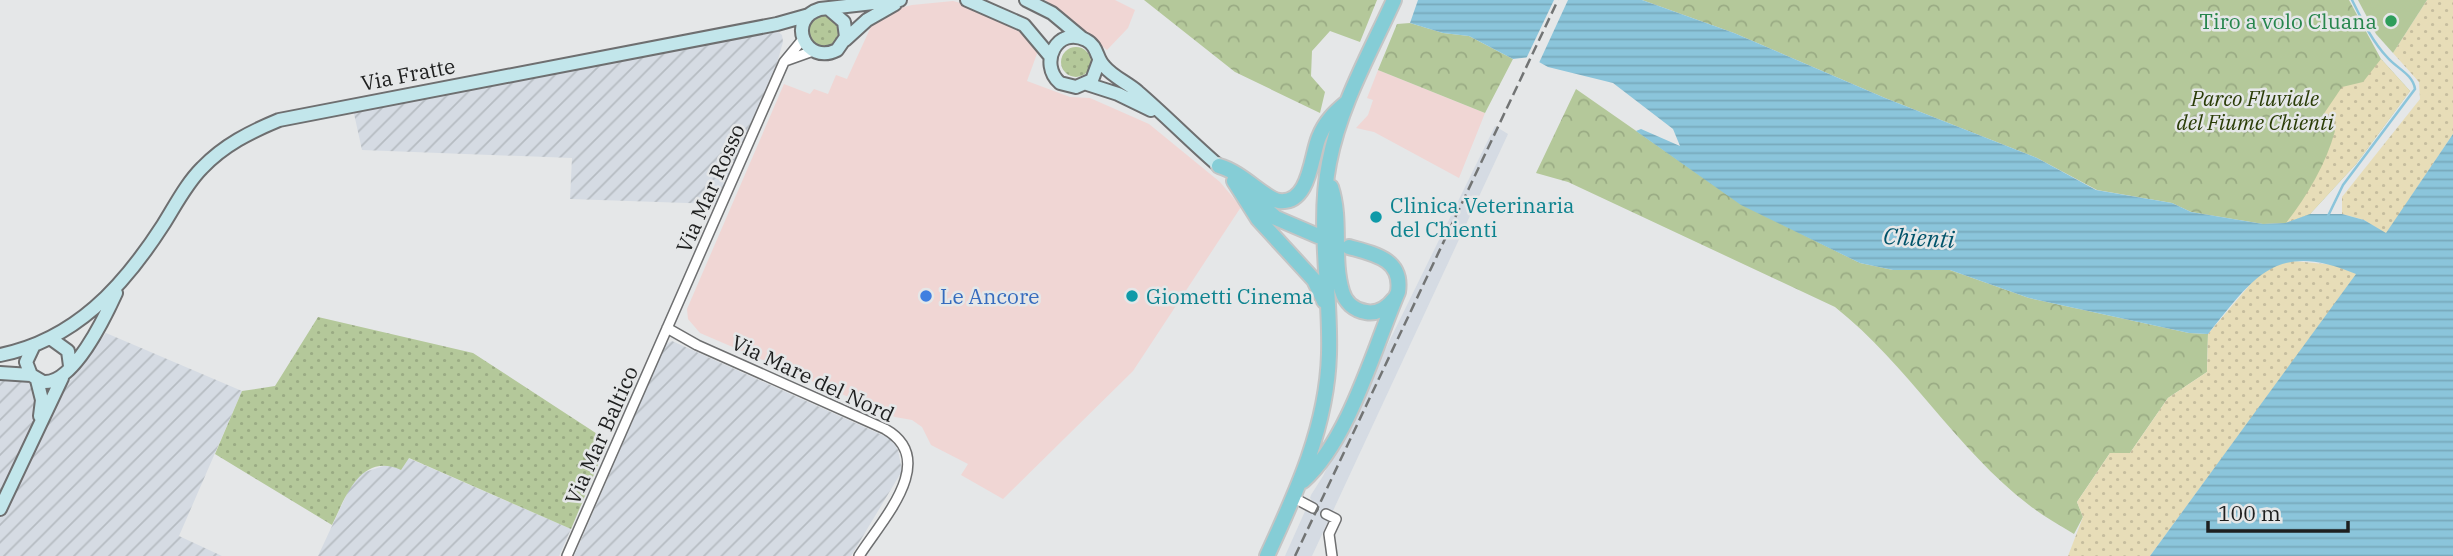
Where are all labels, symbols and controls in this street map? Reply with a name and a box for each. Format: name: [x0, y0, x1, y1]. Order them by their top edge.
place label: Tiro a volo Cluana: [2199, 7, 2377, 35]
marker: Tiro a volo Cluana: [2383, 13, 2399, 29]
street label: Via Fratte: [358, 51, 458, 97]
park label: Parco Fluviale del Fiume Chienti: [2176, 84, 2334, 136]
street label: Via Mar Rosso: [669, 119, 751, 257]
place label: Clinica Veterinaria del Chienti: [1390, 191, 1575, 243]
marker: Clinica Veterinaria del Chienti: [1368, 209, 1384, 225]
water label: Chienti: [1882, 220, 1956, 254]
place label: Le Ancore: [940, 282, 1039, 310]
place label: Giometti Cinema: [1146, 282, 1313, 310]
marker: Le Ancore: [918, 288, 934, 304]
marker: Giometti Cinema: [1124, 288, 1140, 304]
street label: Via Mare del Nord: [727, 328, 899, 428]
street label: Via Mar Baltico: [558, 361, 644, 509]
scale bar: [2208, 490, 2348, 534]
text: 100 m: [2218, 499, 2281, 527]

